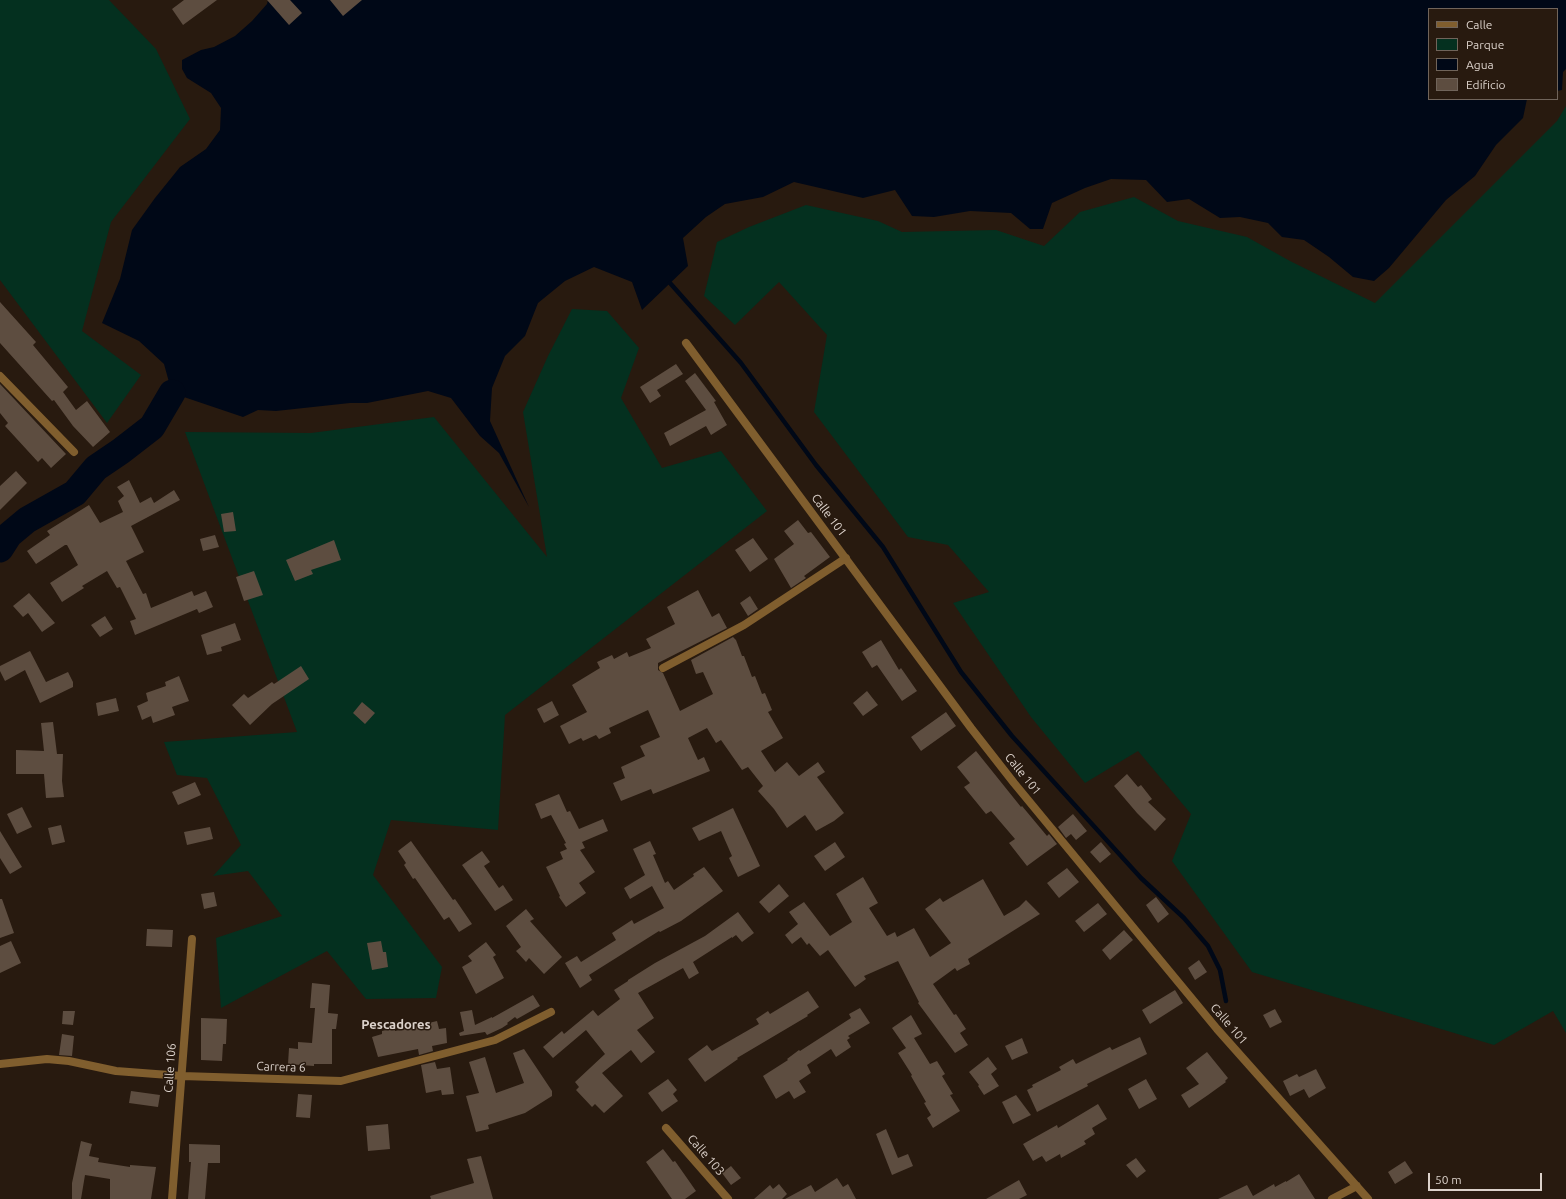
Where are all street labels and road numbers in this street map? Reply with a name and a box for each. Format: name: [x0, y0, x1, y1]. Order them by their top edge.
street label: Calle 101: [808, 491, 850, 539]
street label: Calle 101: [1002, 750, 1044, 798]
street label: Calle 101: [1207, 1001, 1251, 1047]
street label: Calle 106: [161, 1043, 179, 1093]
street label: Carrera 6: [256, 1059, 306, 1075]
street label: Calle 103: [684, 1132, 728, 1178]

